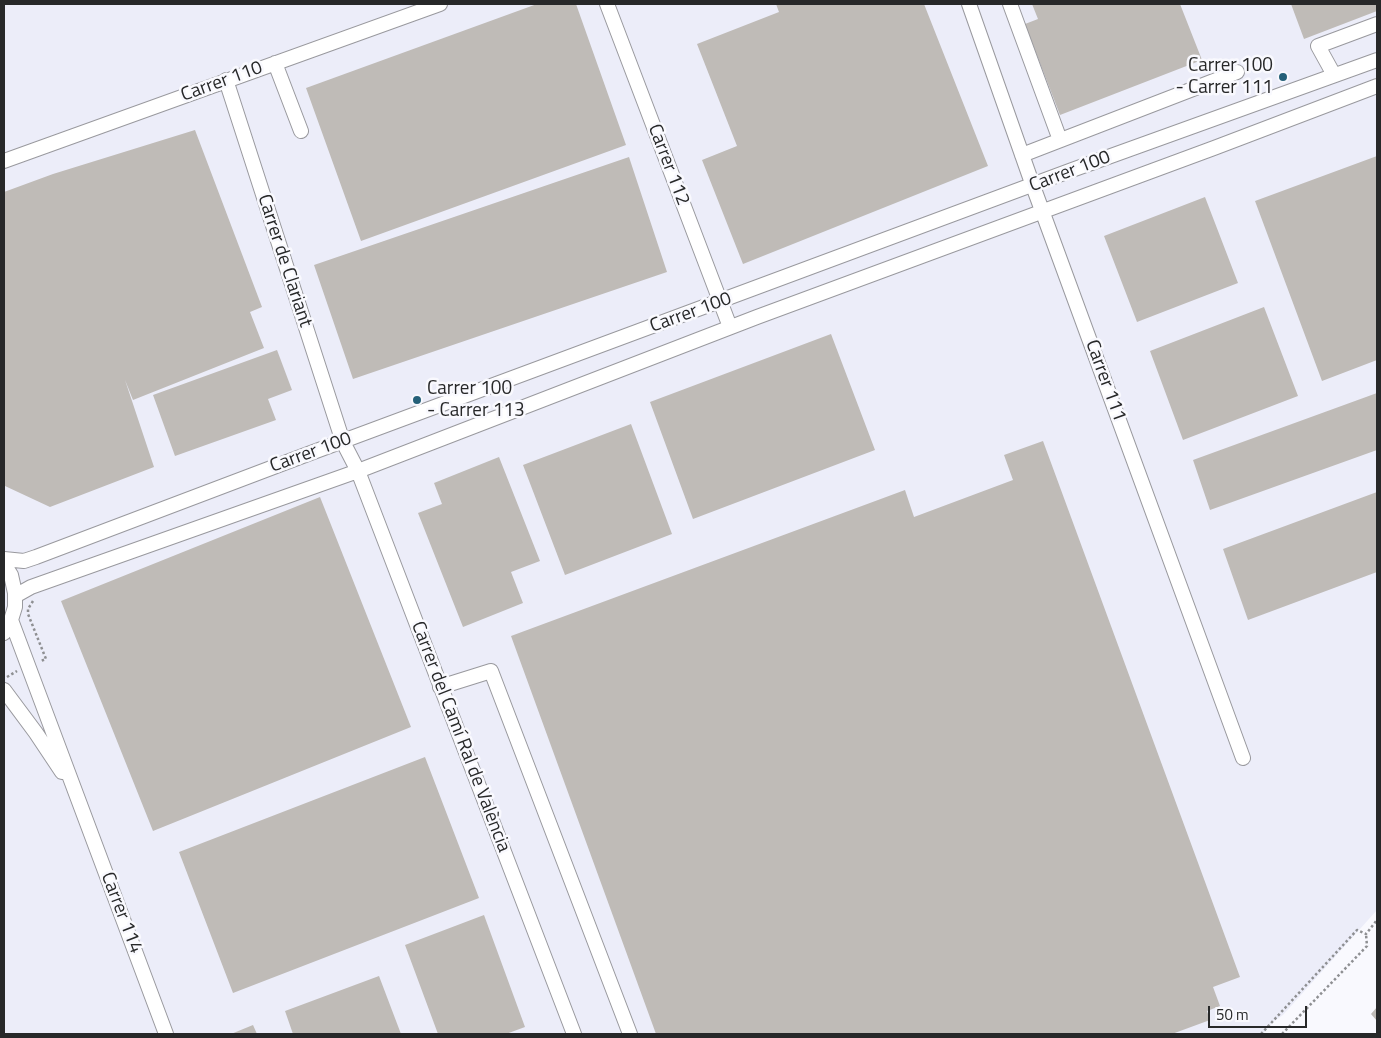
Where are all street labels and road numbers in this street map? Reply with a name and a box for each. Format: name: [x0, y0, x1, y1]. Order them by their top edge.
street label: Carrer 110: [178, 57, 266, 107]
street label: Carrer 112: [642, 121, 694, 209]
street label: Carrer 100: [1026, 146, 1114, 198]
street label: Carrer de Clariant: [252, 192, 316, 330]
street label: Carrer 100: [647, 288, 735, 338]
street label: Carrer 111: [1080, 337, 1130, 425]
street label: Carrer 100: [267, 428, 355, 478]
street label: Carrer del Camí Ral de València: [405, 618, 515, 856]
street label: Carrer 114: [95, 869, 147, 957]

